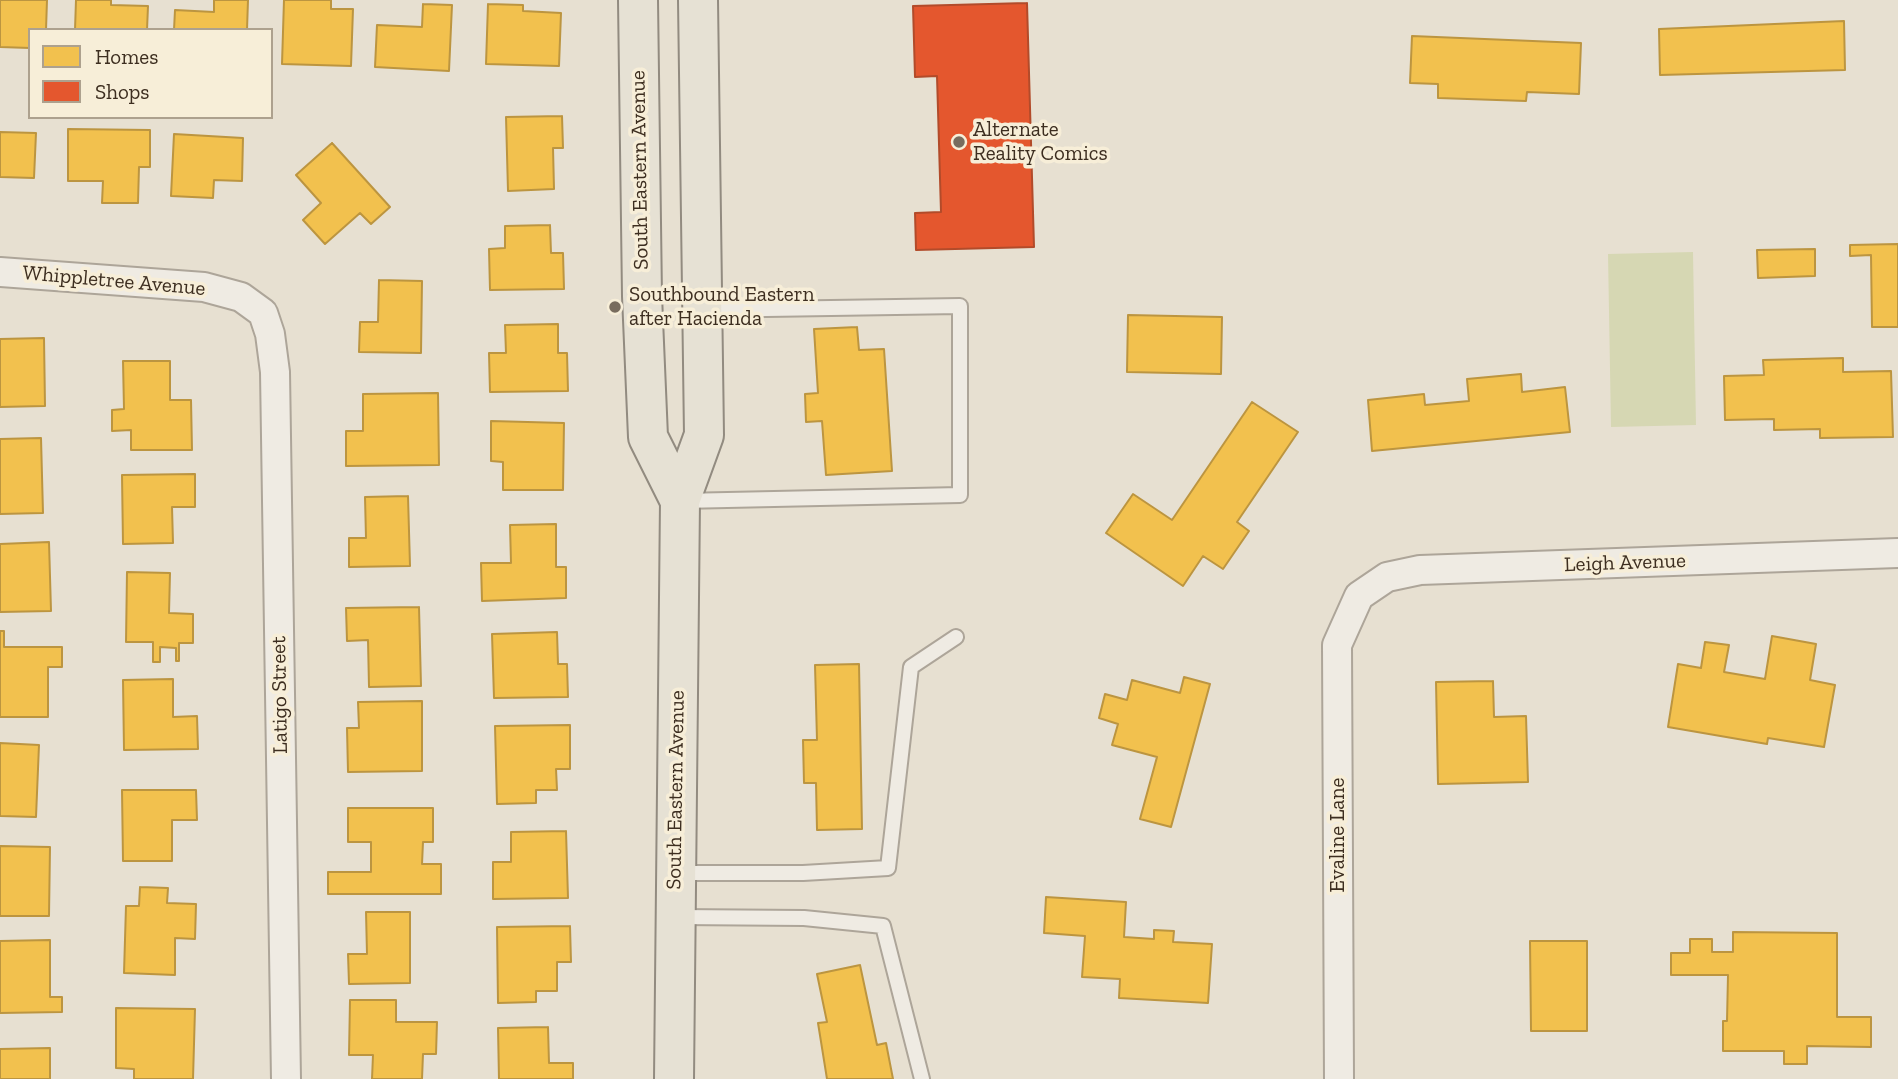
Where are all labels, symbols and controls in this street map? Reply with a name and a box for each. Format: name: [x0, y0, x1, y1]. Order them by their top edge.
legend: [28, 28, 273, 119]
text: Homes: [95, 44, 158, 69]
street label: South Eastern Avenue: [626, 70, 654, 270]
text: Shops: [95, 79, 149, 104]
place label: Alternate Reality Comics: [973, 117, 1108, 167]
marker: Alternate Reality Comics: [951, 134, 967, 150]
street label: Whippletree Avenue: [22, 260, 206, 302]
place label: Southbound Eastern after Hacienda: [629, 282, 815, 332]
marker: Southbound Eastern after Hacienda: [607, 299, 623, 315]
street label: Leigh Avenue: [1564, 548, 1686, 578]
street label: Latigo Street: [266, 636, 294, 754]
street label: South Eastern Avenue: [662, 690, 690, 890]
street label: Evaline Lane: [1325, 778, 1351, 892]

